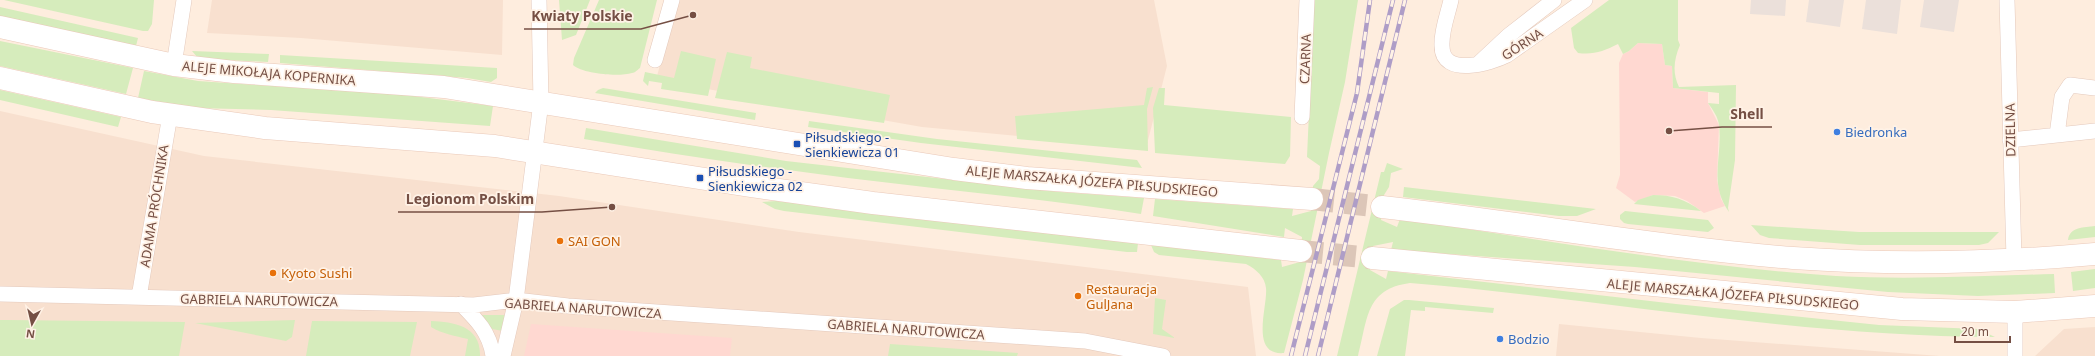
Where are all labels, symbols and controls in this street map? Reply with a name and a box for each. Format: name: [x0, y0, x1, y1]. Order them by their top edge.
callout: Kwiaty Polskie: [524, 3, 641, 29]
text: Kwiaty Polskie: [531, 6, 633, 25]
street label: GÓRNA: [1498, 24, 1547, 64]
street label: CZARNA: [1295, 33, 1315, 84]
street label: ALEJE MIKOŁAJA KOPERNIKA: [181, 56, 357, 90]
callout: Shell: [1722, 101, 1772, 127]
street label: DZIELNA: [2001, 102, 2019, 157]
text: Shell: [1730, 104, 1764, 123]
place label: Biedronka: [1845, 123, 1907, 141]
marker: Biedronka: [1832, 127, 1842, 137]
place label: Piłsudskiego - Sienkiewicza 01: [805, 128, 900, 161]
marker: Piłsudskiego - Sienkiewicza 01: [792, 139, 802, 149]
street label: ADAMA PRÓCHNIKA: [135, 143, 173, 269]
street label: ALEJE MARSZAŁKA JÓZEFA PIŁSUDSKIEGO: [965, 161, 1219, 201]
place label: Piłsudskiego - Sienkiewicza 02: [708, 162, 803, 195]
marker: Piłsudskiego - Sienkiewicza 02: [695, 173, 705, 183]
callout: Legionom Polskim: [398, 186, 542, 212]
text: Legionom Polskim: [406, 189, 534, 208]
place label: SAI GON: [568, 232, 621, 250]
marker: SAI GON: [555, 236, 565, 246]
place label: Kyoto Sushi: [281, 264, 352, 282]
marker: Kyoto Sushi: [268, 268, 278, 278]
street label: ALEJE MARSZAŁKA JÓZEFA PIŁSUDSKIEGO: [1606, 274, 1860, 314]
place label: Restauracja GulJana: [1086, 280, 1157, 313]
street label: GABRIELA NARUTOWICZA: [180, 290, 339, 310]
marker: Restauracja GulJana: [1073, 291, 1083, 301]
street label: GABRIELA NARUTOWICZA: [504, 294, 663, 323]
north arrow: [12, 304, 52, 344]
street label: GABRIELA NARUTOWICZA: [827, 315, 986, 344]
scale bar: [1955, 318, 2010, 344]
text: 20 m: [1961, 323, 1989, 340]
text: N: [25, 326, 36, 342]
place label: Bodzio: [1508, 330, 1550, 348]
marker: Bodzio: [1495, 334, 1505, 344]

